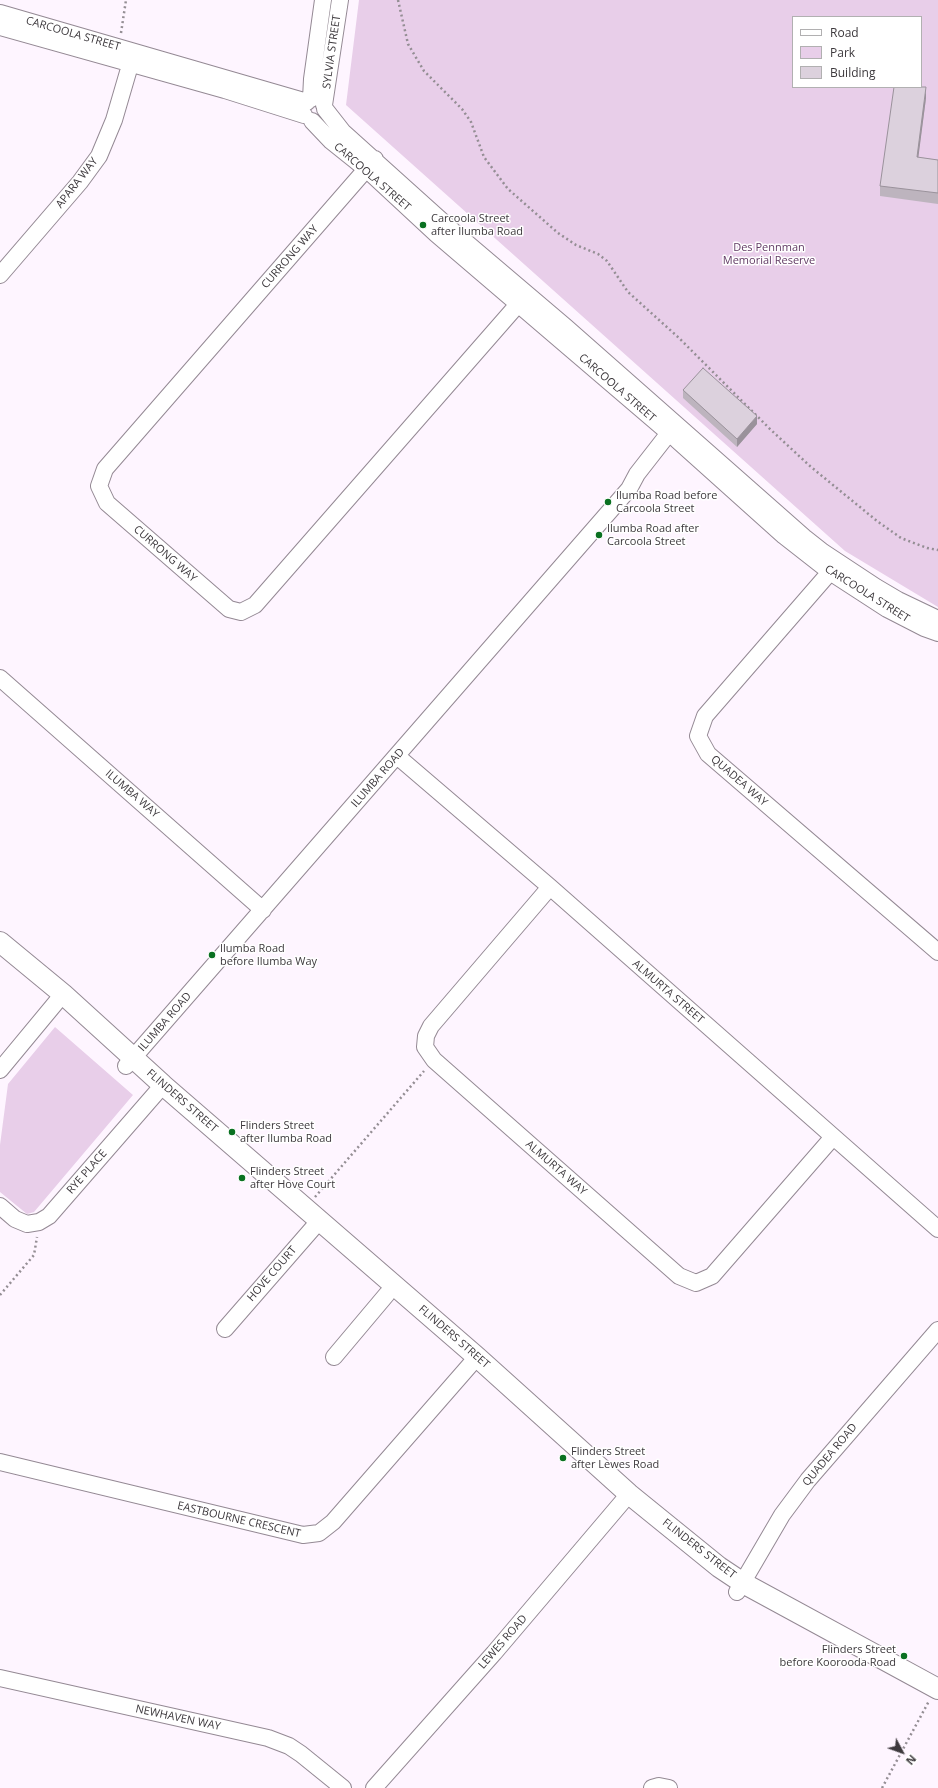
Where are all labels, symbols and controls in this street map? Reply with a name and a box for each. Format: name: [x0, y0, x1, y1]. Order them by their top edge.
street label: CARCOOLA STREET: [24, 14, 122, 54]
street label: SYLVIA STREET: [320, 14, 344, 90]
legend: [792, 16, 922, 88]
text: Road: [830, 24, 859, 41]
text: Park: [830, 44, 855, 61]
text: Building: [830, 64, 875, 81]
street label: CARCOOLA STREET: [331, 140, 413, 214]
street label: APARA WAY: [53, 155, 101, 211]
place label: Carcoola Street after Ilumba Road: [431, 212, 523, 238]
marker: Carcoola Street after Ilumba Road: [418, 220, 428, 230]
street label: CURRONG WAY: [259, 223, 321, 291]
park label: Des Pennman Memorial Reserve: [723, 241, 815, 267]
street label: CARCOOLA STREET: [576, 351, 658, 425]
place label: Ilumba Road before Carcoola Street: [616, 489, 717, 515]
marker: Ilumba Road before Carcoola Street: [603, 497, 613, 507]
place label: Ilumba Road after Carcoola Street: [607, 522, 699, 548]
street label: CURRONG WAY: [131, 523, 199, 585]
marker: Ilumba Road after Carcoola Street: [594, 530, 604, 540]
street label: CARCOOLA STREET: [822, 563, 912, 625]
street label: ILUMBA ROAD: [349, 746, 407, 810]
street label: QUADEA WAY: [708, 753, 770, 809]
street label: ILUMBA WAY: [102, 767, 162, 821]
place label: Ilumba Road before Ilumba Way: [220, 942, 317, 968]
marker: Ilumba Road before Ilumba Way: [207, 950, 217, 960]
street label: ALMURTA STREET: [630, 957, 706, 1027]
street label: ILUMBA ROAD: [136, 990, 194, 1054]
street label: FLINDERS STREET: [144, 1067, 220, 1135]
place label: Flinders Street after Ilumba Road: [240, 1119, 332, 1145]
marker: Flinders Street after Ilumba Road: [227, 1127, 237, 1137]
street label: ALMURTA WAY: [523, 1138, 589, 1198]
street label: RYE PLACE: [64, 1147, 110, 1197]
place label: Flinders Street after Hove Court: [250, 1165, 335, 1191]
marker: Flinders Street after Hove Court: [237, 1173, 247, 1183]
street label: HOVE COURT: [245, 1244, 299, 1304]
street label: FLINDERS STREET: [416, 1303, 492, 1371]
street label: QUADEA ROAD: [800, 1421, 860, 1489]
place label: Flinders Street after Lewes Road: [571, 1445, 659, 1471]
marker: Flinders Street after Lewes Road: [558, 1453, 568, 1463]
street label: EASTBOURNE CRESCENT: [176, 1499, 302, 1541]
street label: FLINDERS STREET: [660, 1516, 738, 1582]
street label: LEWES ROAD: [476, 1612, 530, 1672]
place label: Flinders Street before Koorooda Road: [780, 1643, 896, 1669]
marker: Flinders Street before Koorooda Road: [899, 1651, 909, 1661]
street label: NEWHAVEN WAY: [134, 1703, 222, 1733]
north arrow: [882, 1732, 922, 1772]
text: N: [903, 1752, 920, 1768]

